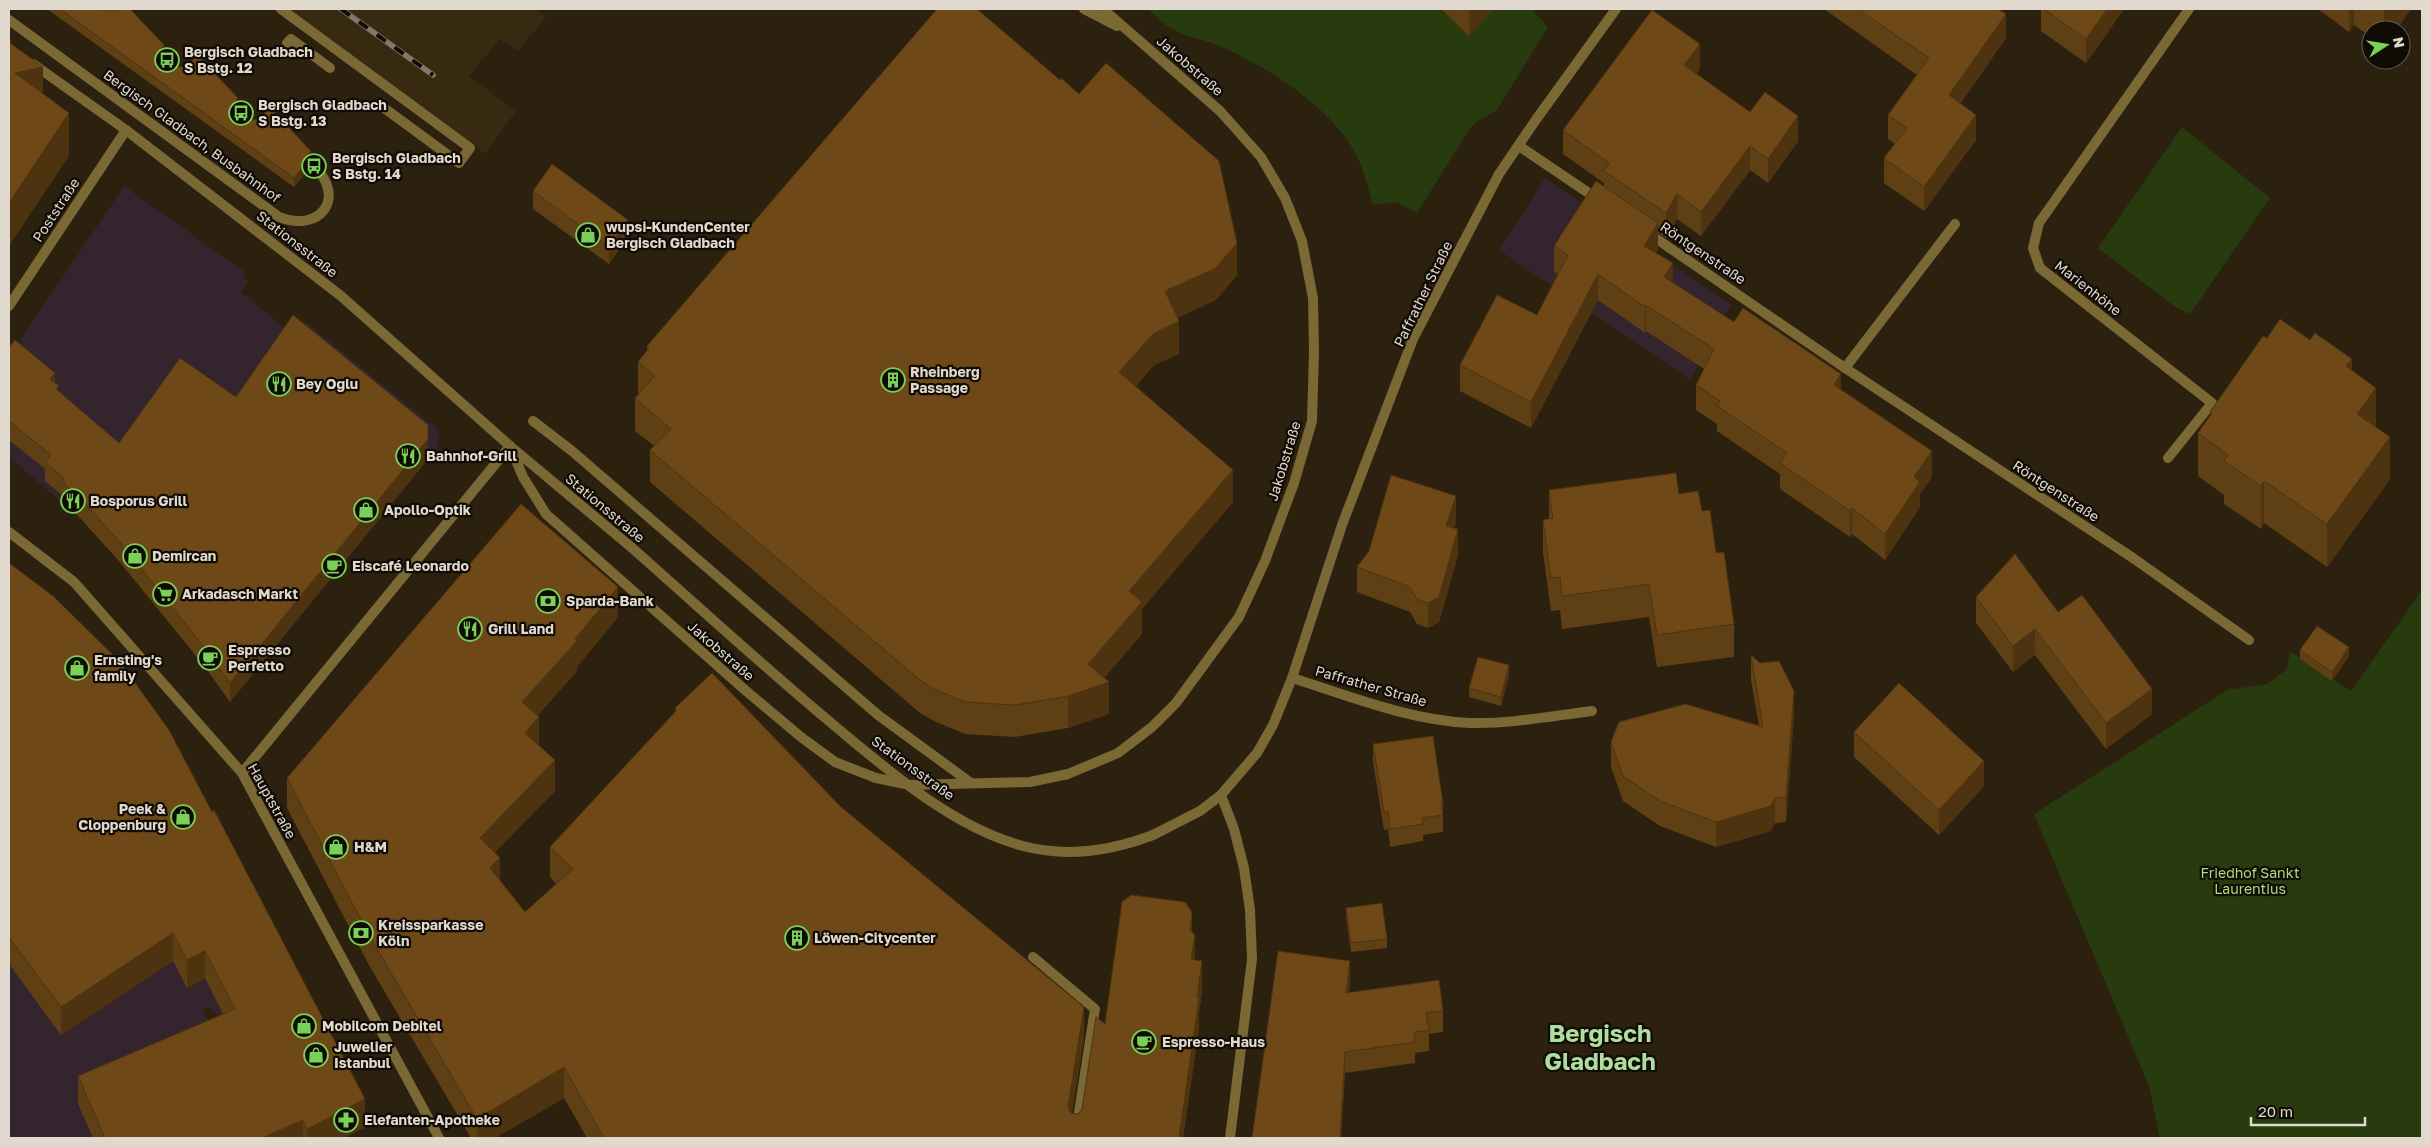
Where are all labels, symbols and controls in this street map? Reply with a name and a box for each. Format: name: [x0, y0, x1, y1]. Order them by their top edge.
north arrow: [2361, 20, 2411, 70]
street label: Jakobstraße: [1154, 32, 1227, 99]
text: N: [2390, 35, 2409, 49]
place label: Bergisch Gladbach S Bstg. 12: [184, 43, 313, 76]
bus stop icon: Bergisch Gladbach S Bstg. 12: [154, 47, 180, 73]
street label: Bergisch Gladbach, Busbahnhof: [100, 66, 284, 206]
place label: Bergisch Gladbach S Bstg. 13: [258, 96, 387, 129]
bus stop icon: Bergisch Gladbach S Bstg. 13: [228, 100, 254, 126]
place label: Bergisch Gladbach S Bstg. 14: [332, 149, 461, 182]
bus stop icon: Bergisch Gladbach S Bstg. 14: [301, 153, 327, 179]
street label: Poststraße: [29, 175, 83, 245]
street label: Stationsstraße: [253, 207, 341, 281]
place label: wupsi-KundenCenter Bergisch Gladbach: [606, 218, 750, 251]
street label: Röntgenstraße: [1657, 218, 1749, 288]
shop icon: wupsi-KundenCenter Bergisch Gladbach: [575, 222, 601, 248]
street label: Paffrather Straße: [1390, 238, 1455, 349]
street label: Marienhöhe: [2052, 256, 2125, 319]
place label: Rheinberg Passage: [910, 363, 980, 396]
building icon: Rheinberg Passage: [880, 367, 906, 393]
restaurant icon: Bey Oglu: [266, 371, 292, 397]
place label: Bey Oglu: [296, 375, 358, 392]
street label: Jakobstraße: [1263, 419, 1304, 503]
restaurant icon: Bahnhof-Grill: [395, 443, 421, 469]
place label: Bahnhof-Grill: [426, 447, 517, 464]
street label: Röntgenstraße: [2010, 456, 2103, 525]
street label: Stationsstraße: [562, 470, 648, 546]
restaurant icon: Bosporus Grill: [60, 488, 86, 514]
place label: Bosporus Grill: [90, 492, 188, 509]
shop icon: Apollo-Optik: [353, 497, 379, 523]
place label: Apollo-Optik: [384, 501, 471, 518]
shop icon: Demircan: [122, 543, 148, 569]
place label: Demircan: [152, 547, 216, 564]
cafe icon: Eiscafé Leonardo: [321, 553, 347, 579]
place label: Eiscafé Leonardo: [352, 557, 469, 574]
supermarket icon: Arkadasch Markt: [152, 581, 178, 607]
place label: Arkadasch Markt: [182, 585, 298, 602]
bank icon: Sparda-Bank: [535, 588, 561, 614]
place label: Sparda-Bank: [566, 592, 654, 609]
restaurant icon: Grill Land: [457, 616, 483, 642]
street label: Jakobstraße: [685, 617, 758, 684]
place label: Grill Land: [488, 620, 554, 637]
place label: Espresso Perfetto: [228, 641, 291, 674]
cafe icon: Espresso Perfetto: [197, 645, 223, 671]
place label: Ernsting's family: [94, 651, 162, 684]
shop icon: Ernsting's family: [64, 655, 90, 681]
street label: Paffrather Straße: [1313, 661, 1429, 710]
street label: Stationsstraße: [869, 732, 958, 803]
street label: Hauptstraße: [245, 760, 300, 841]
place label: Peek & Cloppenburg: [78, 800, 166, 833]
shop icon: Peek & Cloppenburg: [170, 804, 196, 830]
shop icon: H&M: [323, 834, 349, 860]
place label: H&M: [354, 838, 387, 855]
park label: Friedhof Sankt Laurentius: [2200, 864, 2300, 897]
place label: Kreissparkasse Köln: [378, 916, 483, 949]
bank icon: Kreissparkasse Köln: [348, 920, 374, 946]
building icon: Löwen-Citycenter: [784, 925, 810, 951]
place label: Löwen-Citycenter: [814, 929, 936, 946]
shop icon: Mobilcom Debitel: [291, 1013, 317, 1039]
place label: Mobilcom Debitel: [322, 1017, 442, 1034]
district label: Bergisch Gladbach: [1544, 1018, 1656, 1075]
cafe icon: Espresso-Haus: [1131, 1029, 1157, 1055]
place label: Espresso-Haus: [1162, 1033, 1265, 1050]
place label: Juwelier Istanbul: [334, 1038, 393, 1071]
shop icon: Juwelier Istanbul: [303, 1042, 329, 1068]
scale bar: [2251, 1094, 2365, 1126]
text: 20 m: [2258, 1102, 2293, 1120]
pharmacy icon: Elefanten-Apotheke: [333, 1107, 359, 1133]
place label: Elefanten-Apotheke: [364, 1111, 500, 1128]

